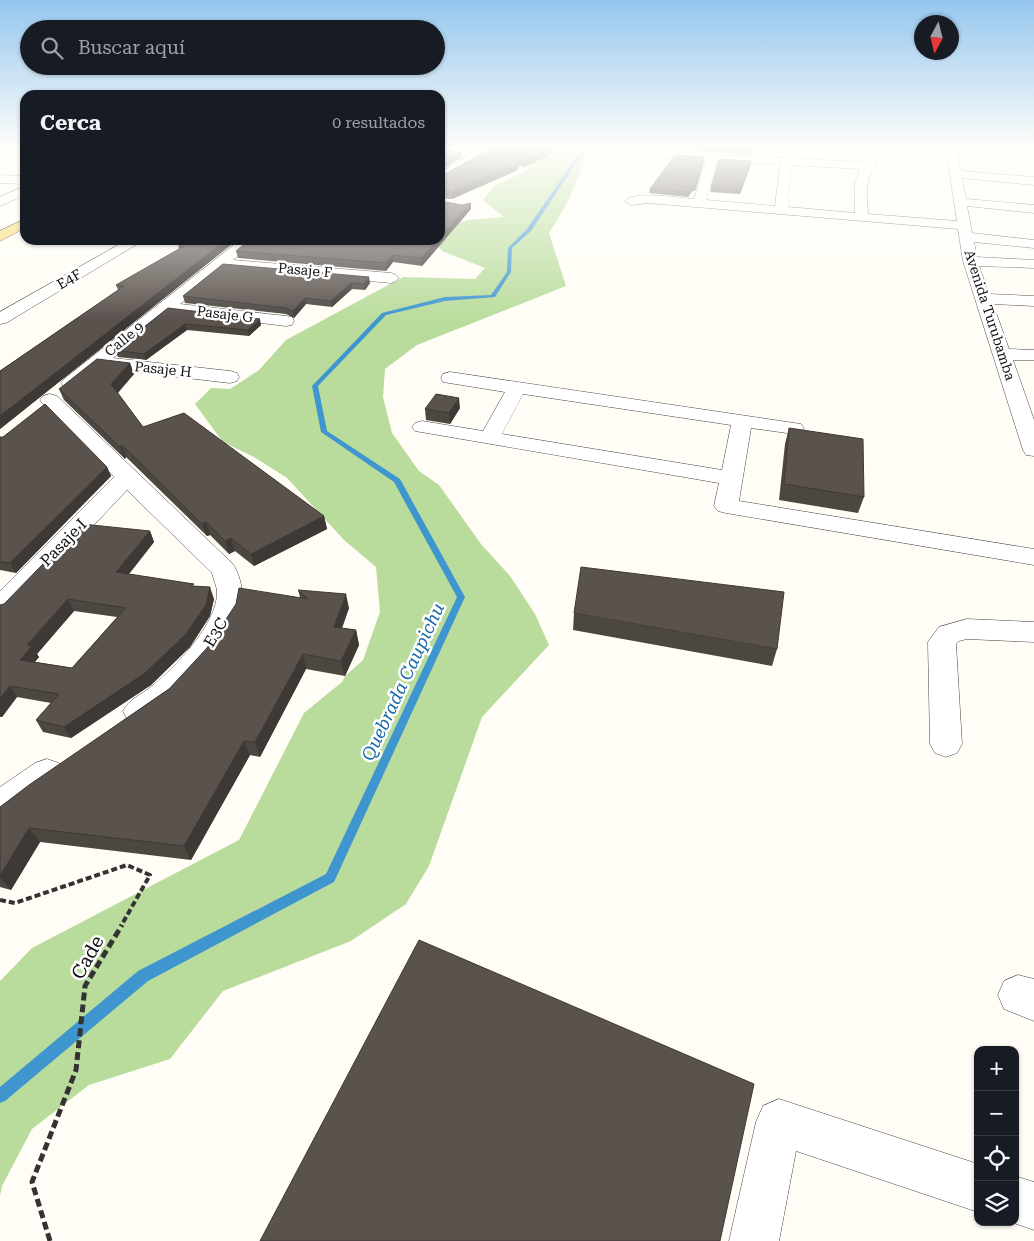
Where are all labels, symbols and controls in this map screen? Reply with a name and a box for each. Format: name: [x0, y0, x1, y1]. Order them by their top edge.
north arrow: [914, 15, 959, 60]
search box: [20, 20, 445, 75]
icon: search: [38, 34, 66, 62]
text: Buscar aquí: [78, 36, 185, 59]
text: Cerca: [40, 111, 101, 135]
text: 0 resultados: [332, 113, 425, 132]
street label: Avenida Turubamba: [961, 248, 1019, 383]
street label: Pasaje F: [277, 260, 333, 280]
street label: E4F: [54, 266, 84, 292]
street label: Pasaje G: [196, 303, 254, 325]
street label: Calle 9: [101, 318, 147, 359]
street label: Pasaje H: [134, 358, 193, 380]
street label: Pasaje I: [36, 515, 90, 570]
water label: Quebrada Caupichu: [357, 600, 448, 764]
street label: E3C: [200, 614, 231, 650]
street label: Cade: [66, 931, 109, 983]
map controls: [974, 1046, 1019, 1226]
button: +: [974, 1046, 1019, 1091]
button: −: [974, 1091, 1019, 1136]
button: locate: [974, 1136, 1019, 1181]
button: layers: [974, 1181, 1019, 1226]

